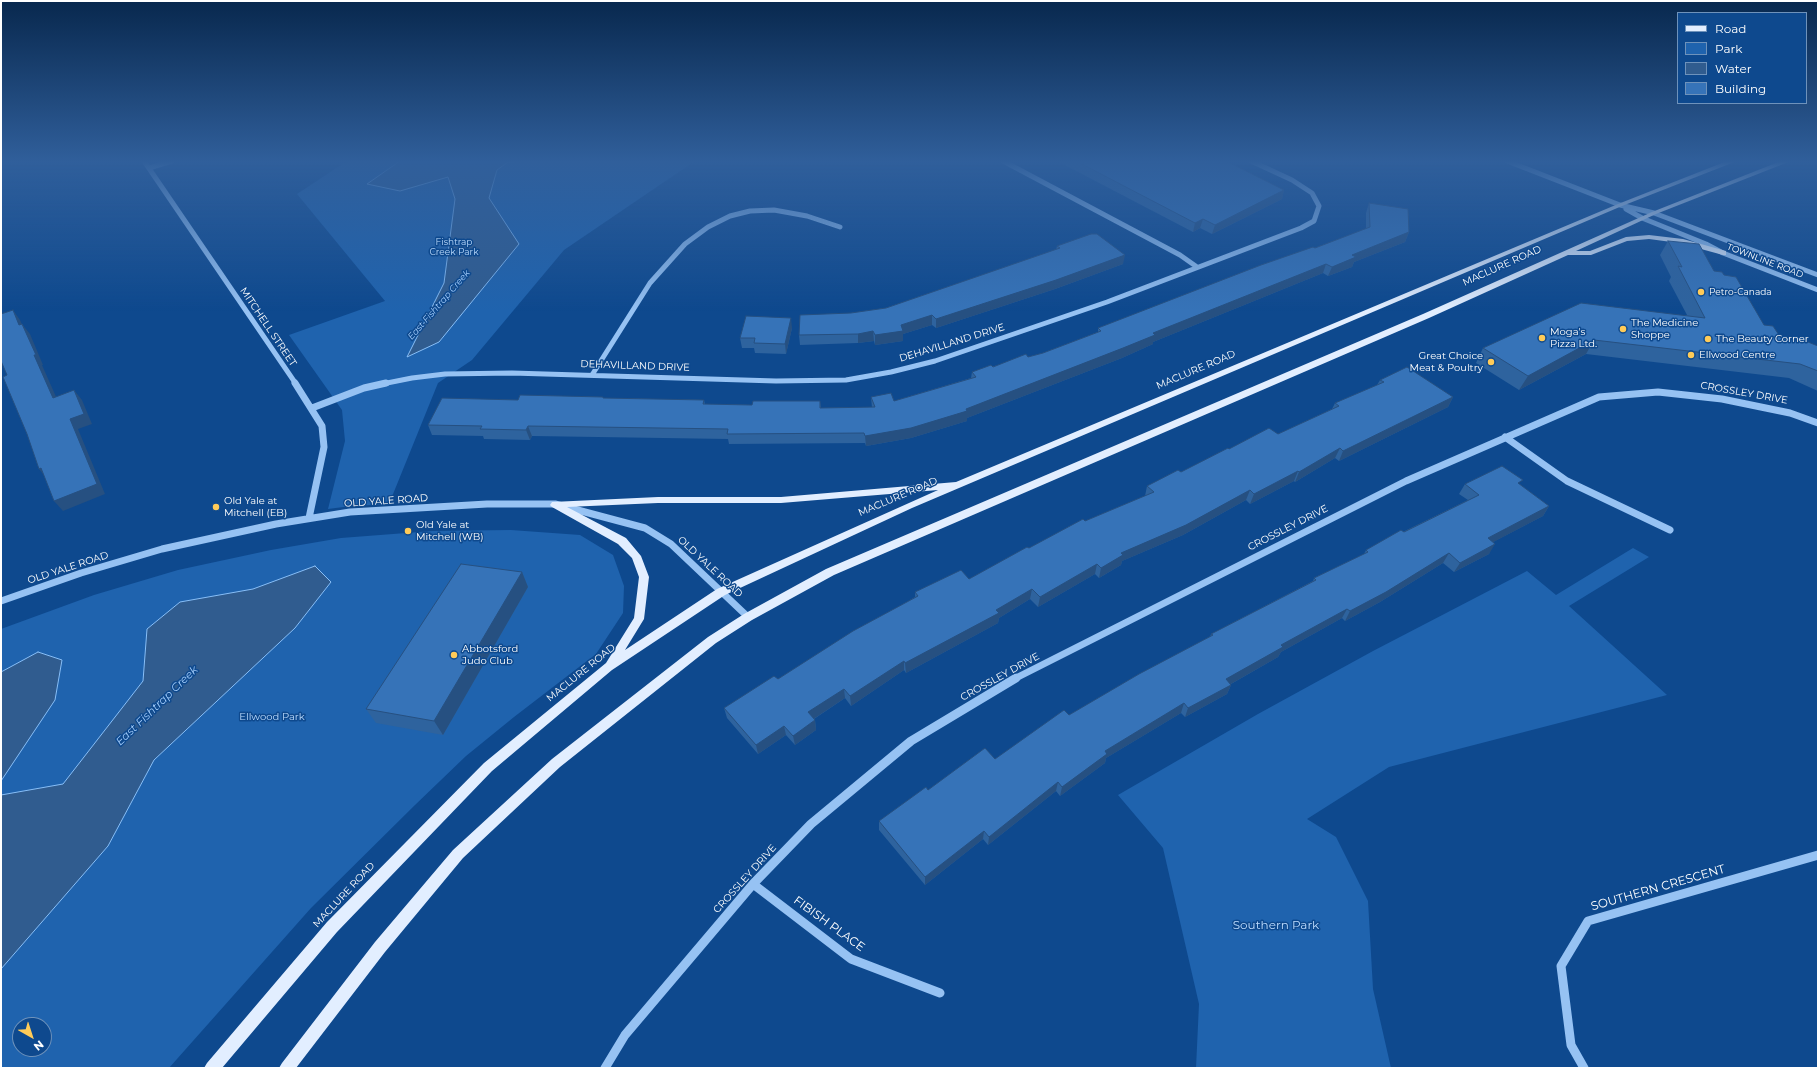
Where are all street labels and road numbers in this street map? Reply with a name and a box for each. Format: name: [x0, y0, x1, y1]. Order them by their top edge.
street label: TOWNLINE ROAD: [1725, 241, 1805, 281]
street label: MACLURE ROAD: [1461, 243, 1543, 289]
street label: MITCHELL STREET: [237, 285, 299, 369]
street label: DEHAVILLAND DRIVE: [898, 321, 1006, 365]
street label: MACLURE ROAD: [1155, 348, 1237, 392]
street label: DEHAVILLAND DRIVE: [580, 358, 690, 374]
street label: CROSSLEY DRIVE: [1699, 379, 1789, 407]
street label: MACLURE ROAD: [857, 475, 939, 519]
street label: OLD YALE ROAD: [344, 492, 428, 510]
street label: CROSSLEY DRIVE: [1246, 503, 1330, 553]
street label: OLD YALE ROAD: [675, 534, 745, 600]
street label: OLD YALE ROAD: [26, 549, 110, 587]
street label: MACLURE ROAD: [544, 642, 618, 704]
street label: CROSSLEY DRIVE: [958, 650, 1042, 704]
street label: CROSSLEY DRIVE: [711, 842, 779, 916]
street label: MACLURE ROAD: [311, 860, 377, 930]
street label: SOUTHERN CRESCENT: [1589, 862, 1727, 914]
street label: FIBISH PLACE: [790, 893, 868, 955]

